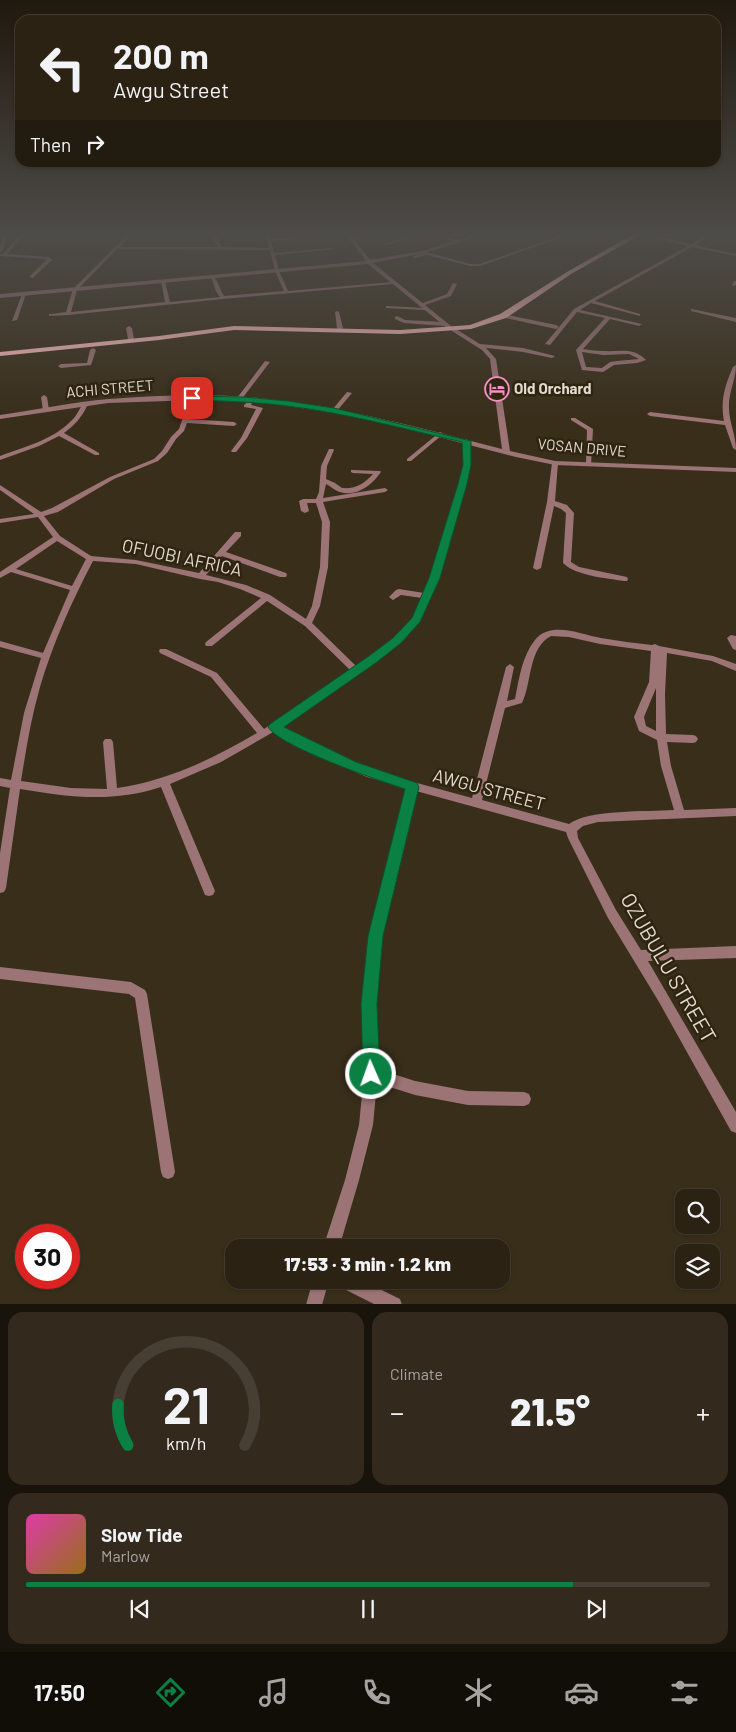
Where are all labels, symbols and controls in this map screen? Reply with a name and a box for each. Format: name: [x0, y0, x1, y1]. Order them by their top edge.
text: 200 m: [113, 34, 209, 76]
icon: left: [30, 35, 95, 100]
text: Awgu Street: [113, 76, 229, 102]
icon: right: [81, 130, 109, 158]
text: Then: [30, 133, 71, 156]
street label: ACHI STREET: [66, 375, 154, 401]
hotel icon: Old Orchard: [484, 376, 510, 402]
pin: [171, 377, 213, 419]
place label: Old Orchard: [514, 379, 592, 397]
icon: arrive: [178, 384, 206, 412]
street label: VOSAN DRIVE: [537, 434, 627, 460]
street label: OFUOBI AFRICA: [120, 534, 244, 581]
street label: AWGU STREET: [431, 764, 548, 815]
street label: OZUBULU STREET: [616, 888, 722, 1047]
position arrow: [344, 1047, 396, 1099]
map controls: [675, 1189, 720, 1289]
button: search: [675, 1189, 720, 1234]
speed limit sign: 30: [15, 1224, 80, 1289]
button: layers: [675, 1244, 720, 1289]
text: 17:53 · 3 min · 1.2 km: [284, 1252, 451, 1275]
text: Climate: [390, 1364, 443, 1383]
text: 21: [162, 1372, 210, 1434]
text: 21.5°: [510, 1388, 590, 1434]
text: −: [390, 1395, 404, 1429]
text: +: [696, 1395, 710, 1429]
text: km/h: [166, 1432, 206, 1454]
text: Slow Tide: [101, 1523, 183, 1546]
text: Marlow: [101, 1546, 150, 1565]
icon: previous: [126, 1595, 154, 1623]
icon: pause: [354, 1595, 382, 1623]
icon: next: [582, 1595, 610, 1623]
icon: directions: [153, 1675, 188, 1710]
icon: music: [256, 1675, 291, 1710]
icon: phone: [359, 1675, 394, 1710]
icon: climate: [461, 1675, 496, 1710]
icon: car: [564, 1675, 599, 1710]
icon: filters: [667, 1675, 702, 1710]
text: 17:50: [34, 1679, 85, 1705]

